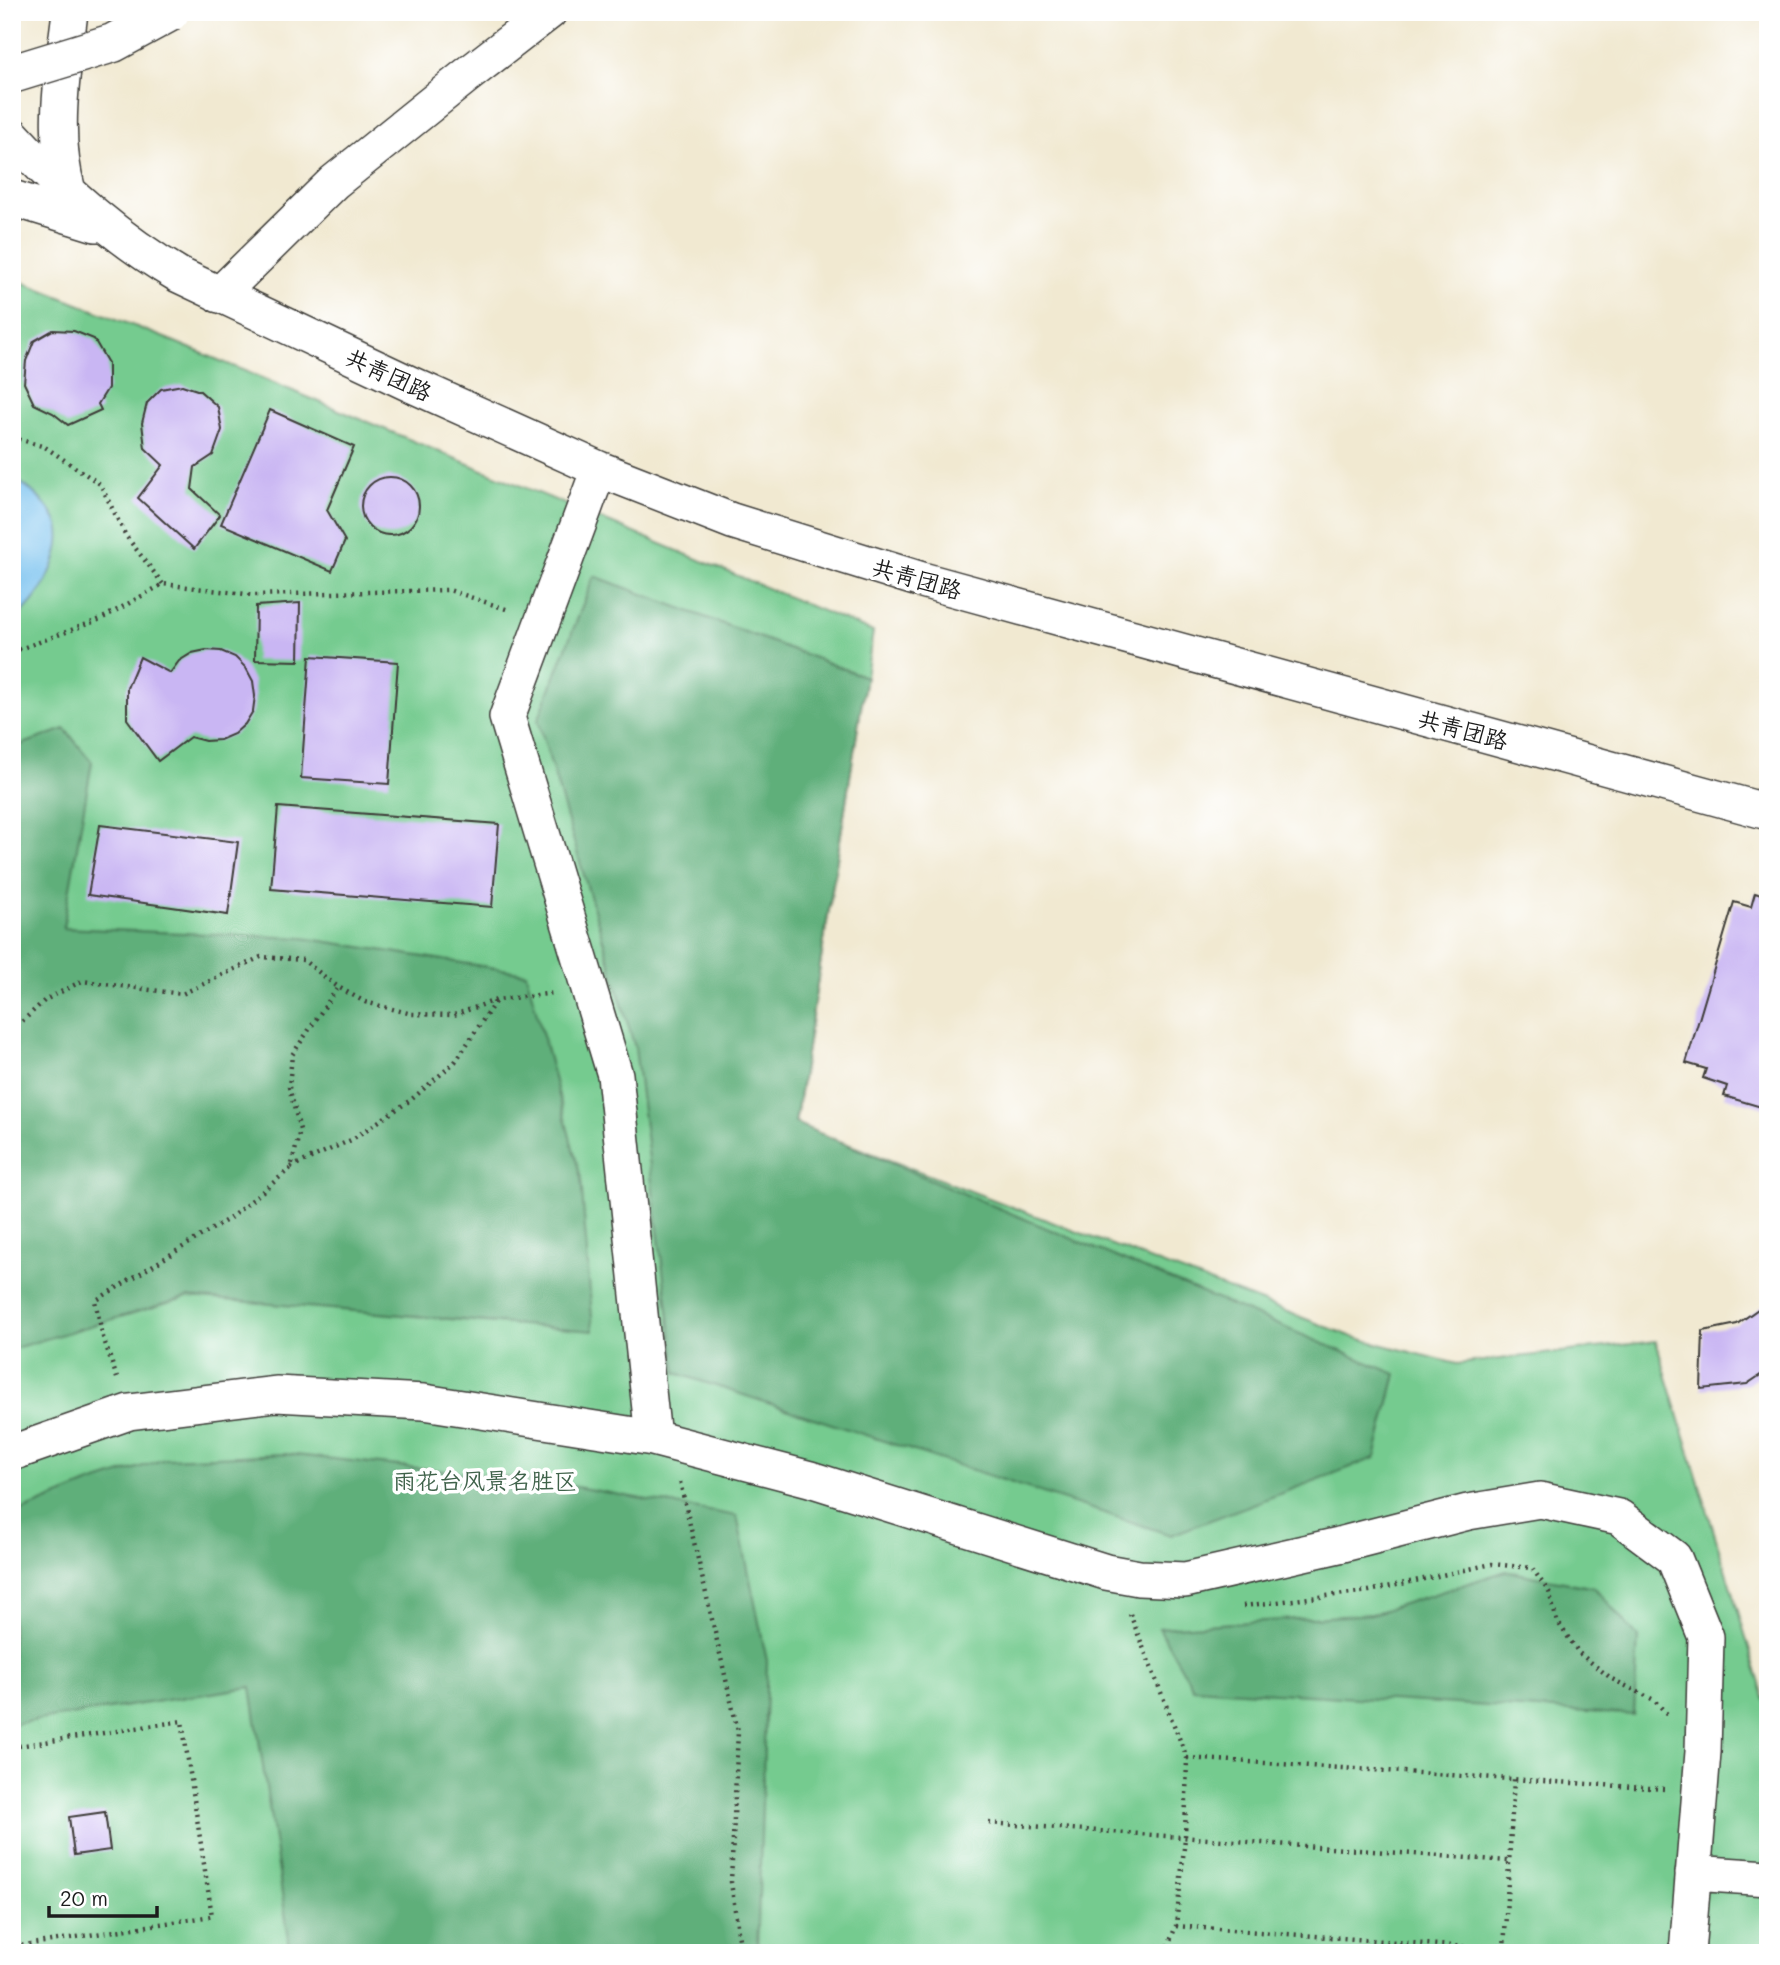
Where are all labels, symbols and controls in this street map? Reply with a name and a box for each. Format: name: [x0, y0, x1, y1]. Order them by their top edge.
street label: 共青团路: [341, 341, 437, 407]
street label: 共青团路: [869, 551, 965, 605]
street label: 共青团路: [1415, 703, 1511, 755]
park label: 雨花台风景名胜区: [393, 1465, 577, 1495]
scale bar: [49, 1874, 158, 1918]
text: 20 m: [60, 1884, 108, 1911]

